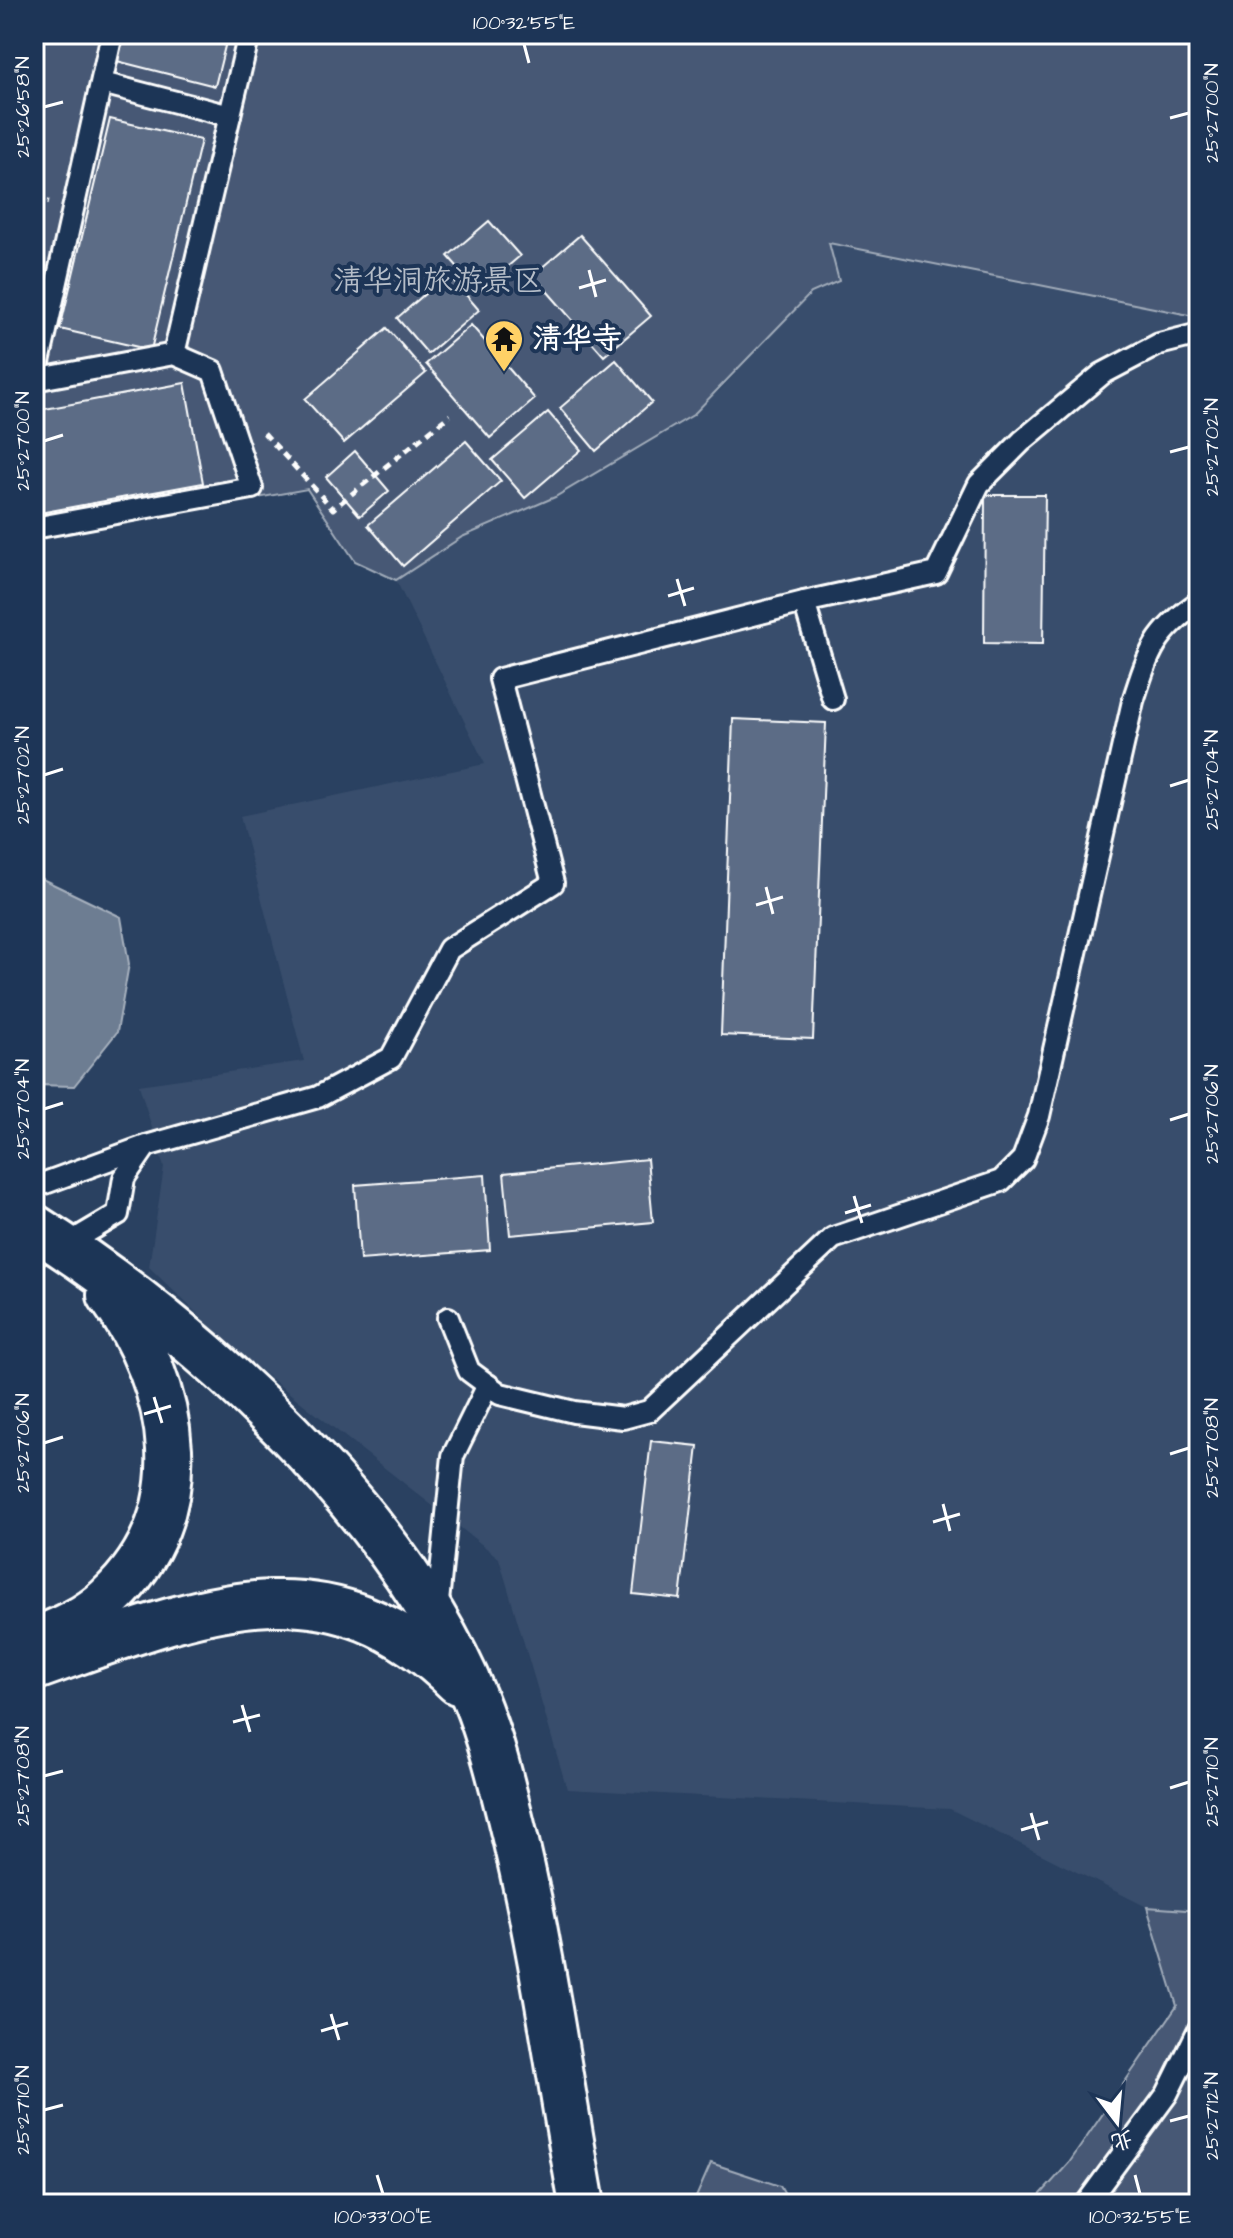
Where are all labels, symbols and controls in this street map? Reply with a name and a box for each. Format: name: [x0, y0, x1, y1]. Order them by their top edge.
text: 100°32'55"E: [473, 9, 575, 37]
text: 25°26'58"N: [9, 56, 37, 158]
text: 25°27'00"N: [1198, 63, 1226, 163]
park label: 清华洞旅游景区: [333, 260, 543, 302]
temple icon: 清华寺: [483, 318, 525, 373]
place label: 清华寺: [532, 318, 622, 360]
text: 25°27'00"N: [9, 391, 37, 491]
text: 25°27'02"N: [1198, 398, 1226, 496]
text: 25°27'02"N: [9, 726, 37, 824]
text: 25°27'04"N: [1198, 730, 1226, 830]
text: 25°27'04"N: [9, 1059, 37, 1159]
text: 25°27'06"N: [1198, 1064, 1226, 1164]
text: 25°27'06"N: [9, 1393, 37, 1493]
text: 25°27'08"N: [1198, 1398, 1226, 1498]
text: 25°27'08"N: [9, 1726, 37, 1826]
text: 25°27'10"N: [1198, 1737, 1226, 1827]
text: 25°27'10"N: [9, 2065, 37, 2155]
text: 25°27'12"N: [1198, 2072, 1226, 2160]
north arrow: [1077, 2082, 1157, 2162]
text: 北: [1107, 2122, 1137, 2158]
text: 100°33'00"E: [334, 2203, 432, 2231]
text: 100°32'55"E: [1089, 2203, 1191, 2231]

